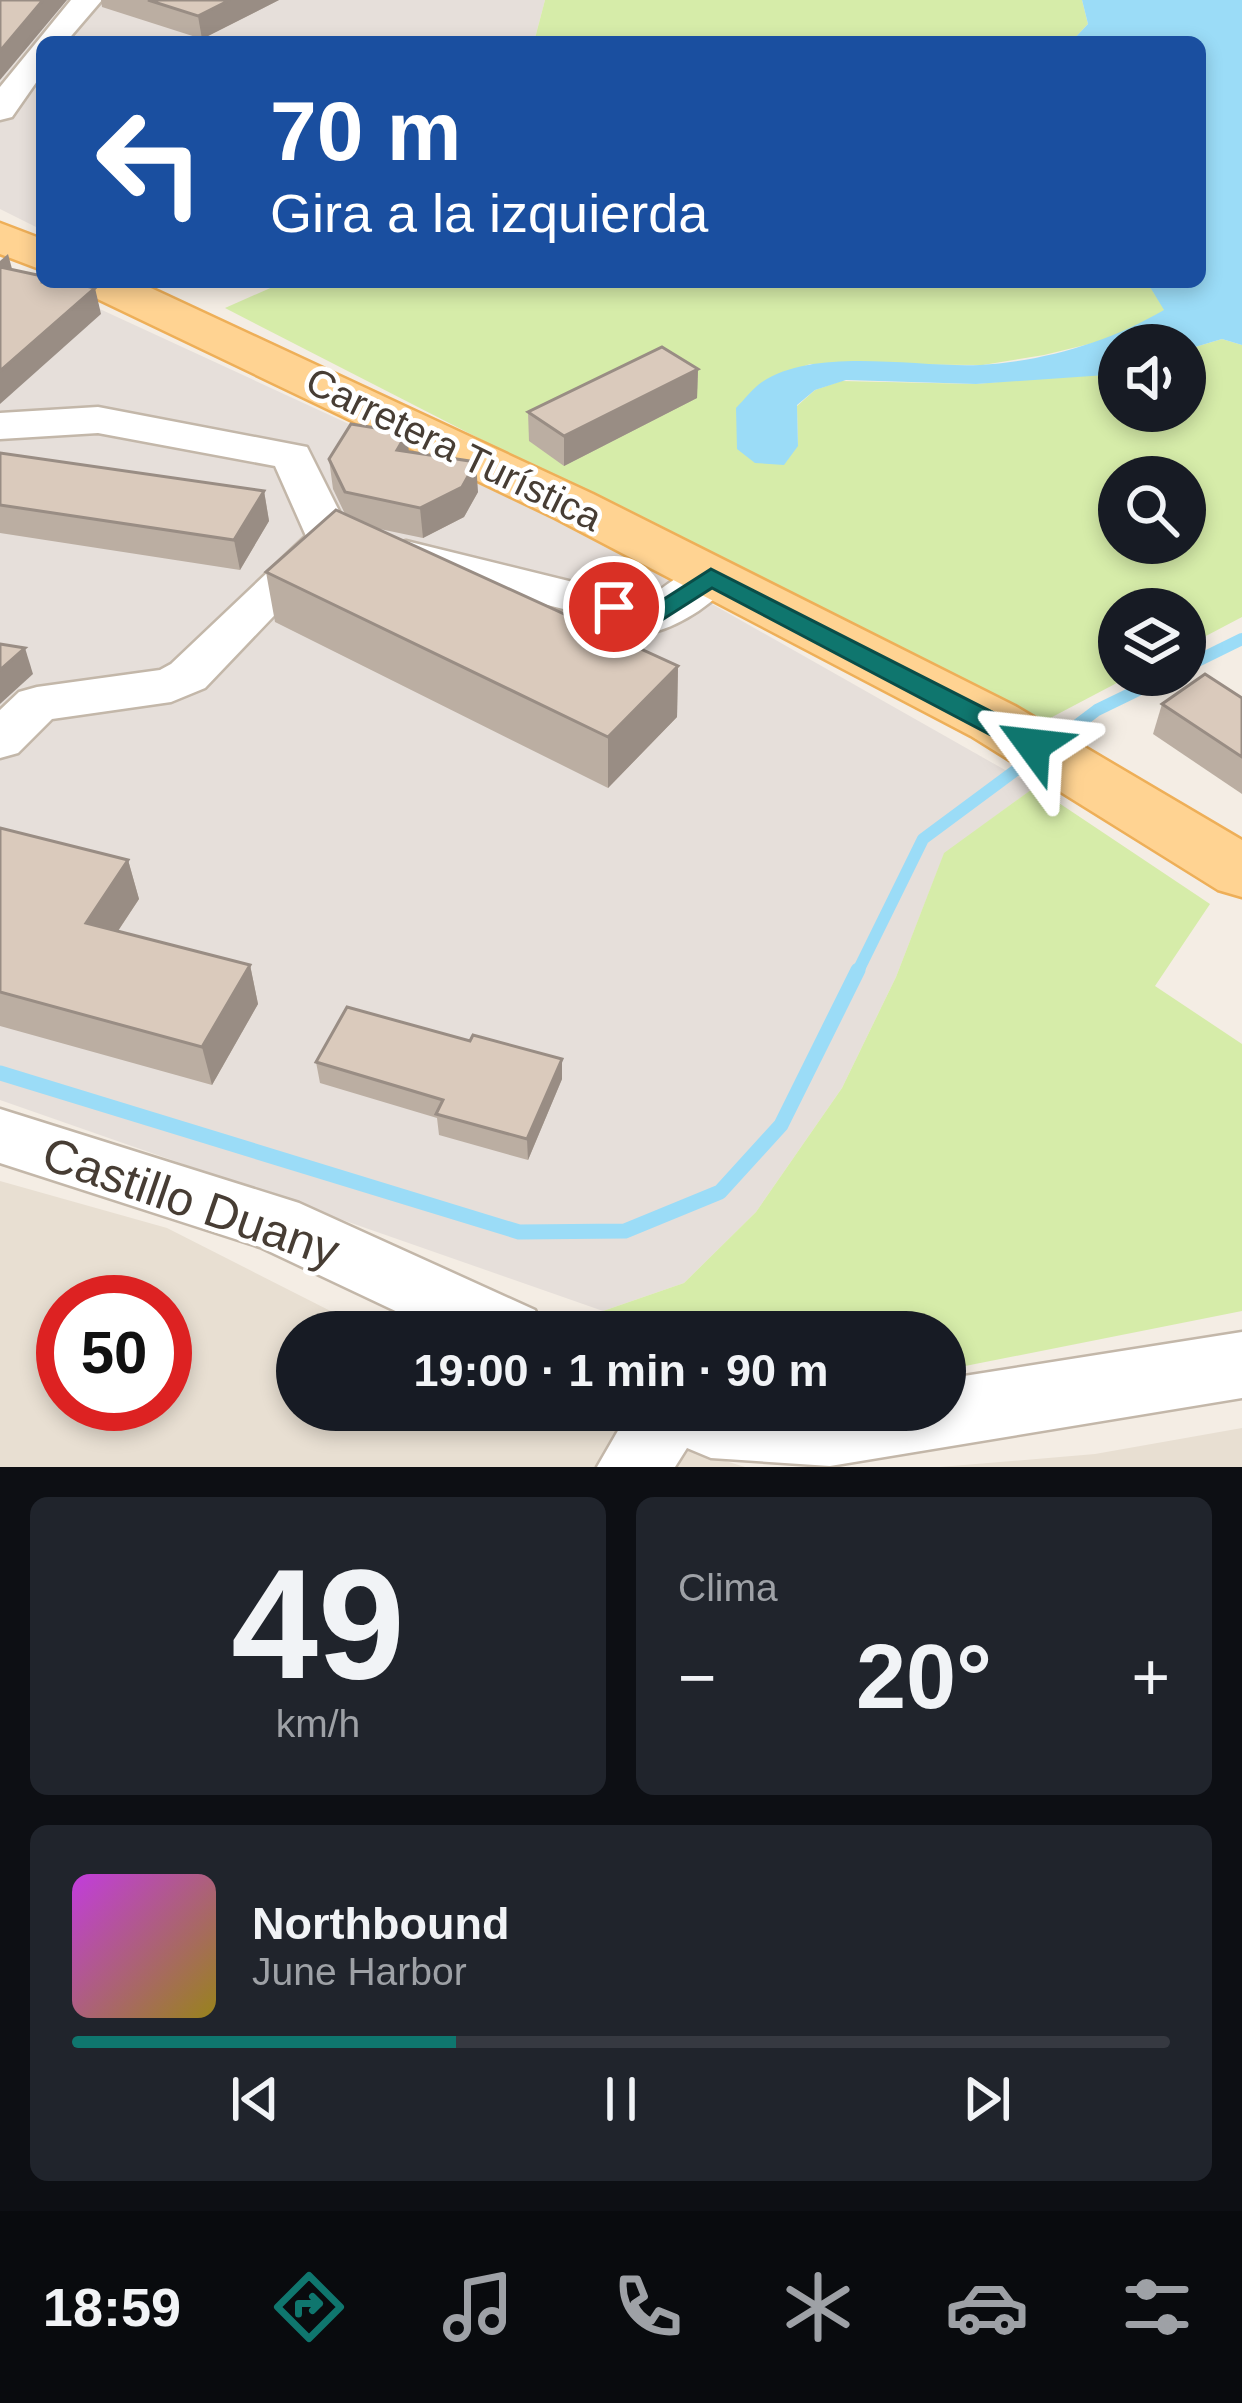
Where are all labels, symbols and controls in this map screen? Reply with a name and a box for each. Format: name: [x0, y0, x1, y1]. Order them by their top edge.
icon: left: [72, 84, 228, 240]
text: 70 m: [270, 84, 461, 178]
text: Gira a la izquierda: [270, 183, 708, 243]
map controls: [1098, 324, 1206, 696]
button: sound: [1098, 324, 1206, 432]
street label: Carretera Turística: [299, 359, 609, 539]
button: search: [1098, 456, 1206, 564]
pin: [563, 556, 665, 658]
icon: arrive: [581, 574, 647, 640]
button: layers: [1098, 588, 1206, 696]
position arrow: [970, 682, 1096, 808]
street label: Castillo Duany: [36, 1127, 346, 1277]
speed limit sign: 50: [36, 1275, 192, 1431]
text: 19:00 · 1 min · 90 m: [413, 1345, 829, 1396]
text: 49: [231, 1537, 405, 1711]
text: Clima: [678, 1566, 778, 1609]
text: 20°: [856, 1627, 992, 1727]
text: −: [678, 1640, 717, 1714]
text: +: [1131, 1640, 1170, 1714]
text: km/h: [276, 1702, 360, 1745]
text: Northbound: [252, 1898, 509, 1949]
text: June Harbor: [252, 1950, 467, 1993]
icon: previous: [222, 2066, 288, 2132]
icon: pause: [588, 2066, 654, 2132]
icon: next: [954, 2066, 1020, 2132]
icon: directions: [267, 2265, 351, 2349]
icon: music: [436, 2265, 520, 2349]
icon: phone: [606, 2265, 690, 2349]
icon: climate: [776, 2265, 860, 2349]
icon: car: [945, 2265, 1029, 2349]
icon: filters: [1115, 2265, 1199, 2349]
text: 18:59: [43, 2277, 181, 2337]

